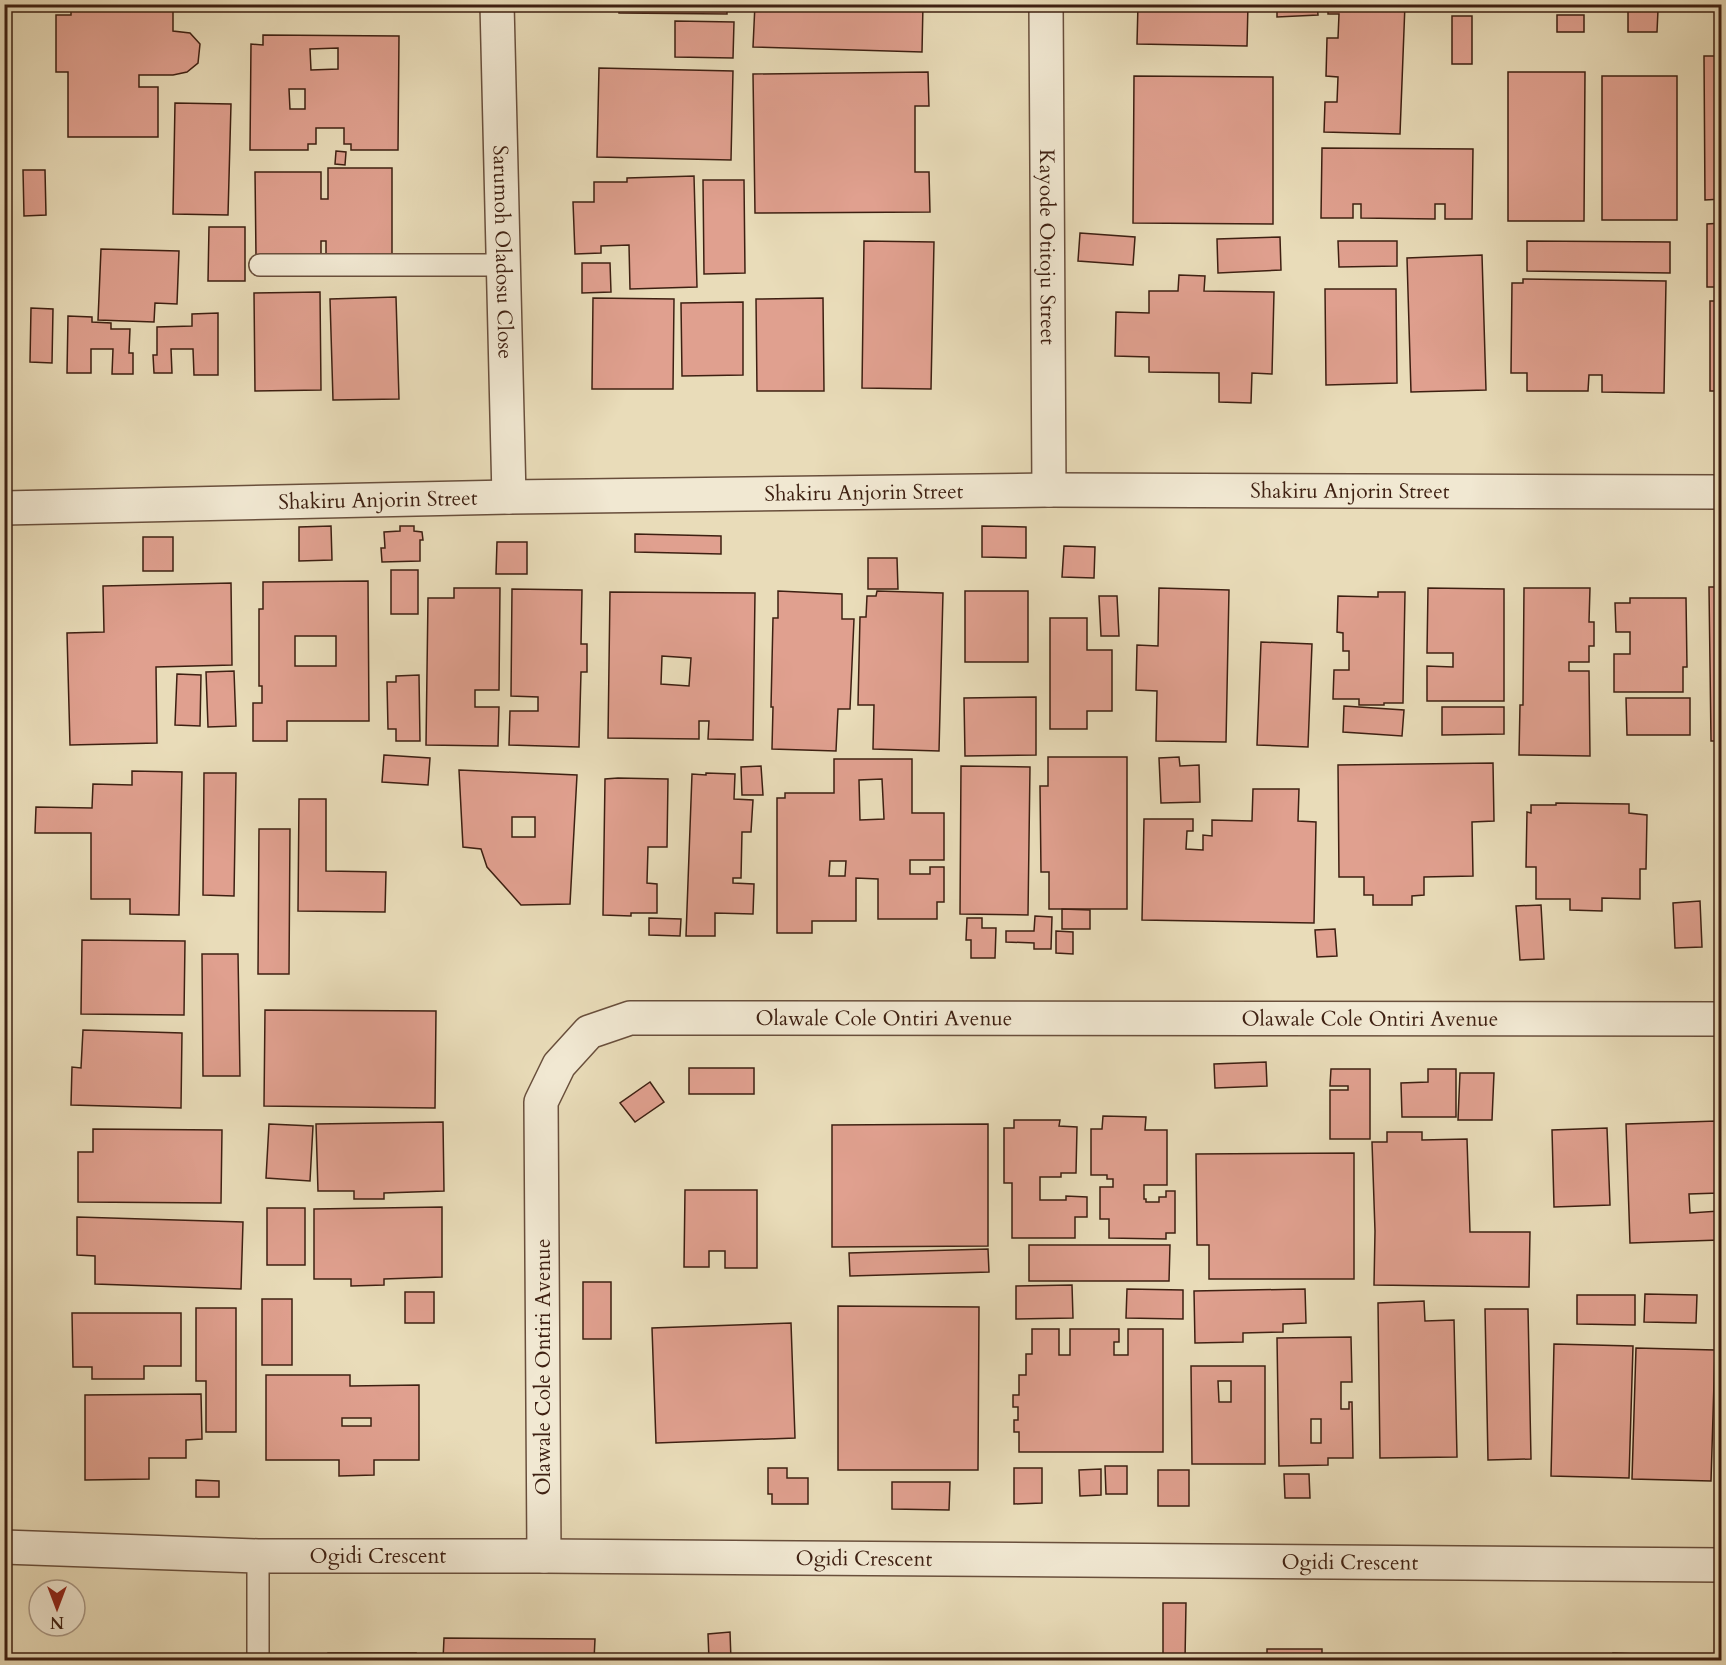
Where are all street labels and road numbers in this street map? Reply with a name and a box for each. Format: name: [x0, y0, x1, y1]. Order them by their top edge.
street label: Sarumoh Oladosu Close: [485, 145, 520, 359]
street label: Kayode Otitoju Street: [1032, 149, 1062, 345]
street label: Shakiru Anjorin Street: [764, 477, 964, 509]
street label: Shakiru Anjorin Street: [1250, 477, 1450, 506]
street label: Shakiru Anjorin Street: [278, 484, 478, 517]
street label: Olawale Cole Ontiri Avenue: [755, 1004, 1012, 1033]
street label: Olawale Cole Ontiri Avenue: [1241, 1005, 1498, 1034]
street label: Olawale Cole Ontiri Avenue: [529, 1239, 558, 1495]
street label: Ogidi Crescent: [310, 1542, 446, 1571]
street label: Ogidi Crescent: [795, 1544, 933, 1574]
street label: Ogidi Crescent: [1281, 1548, 1419, 1578]

